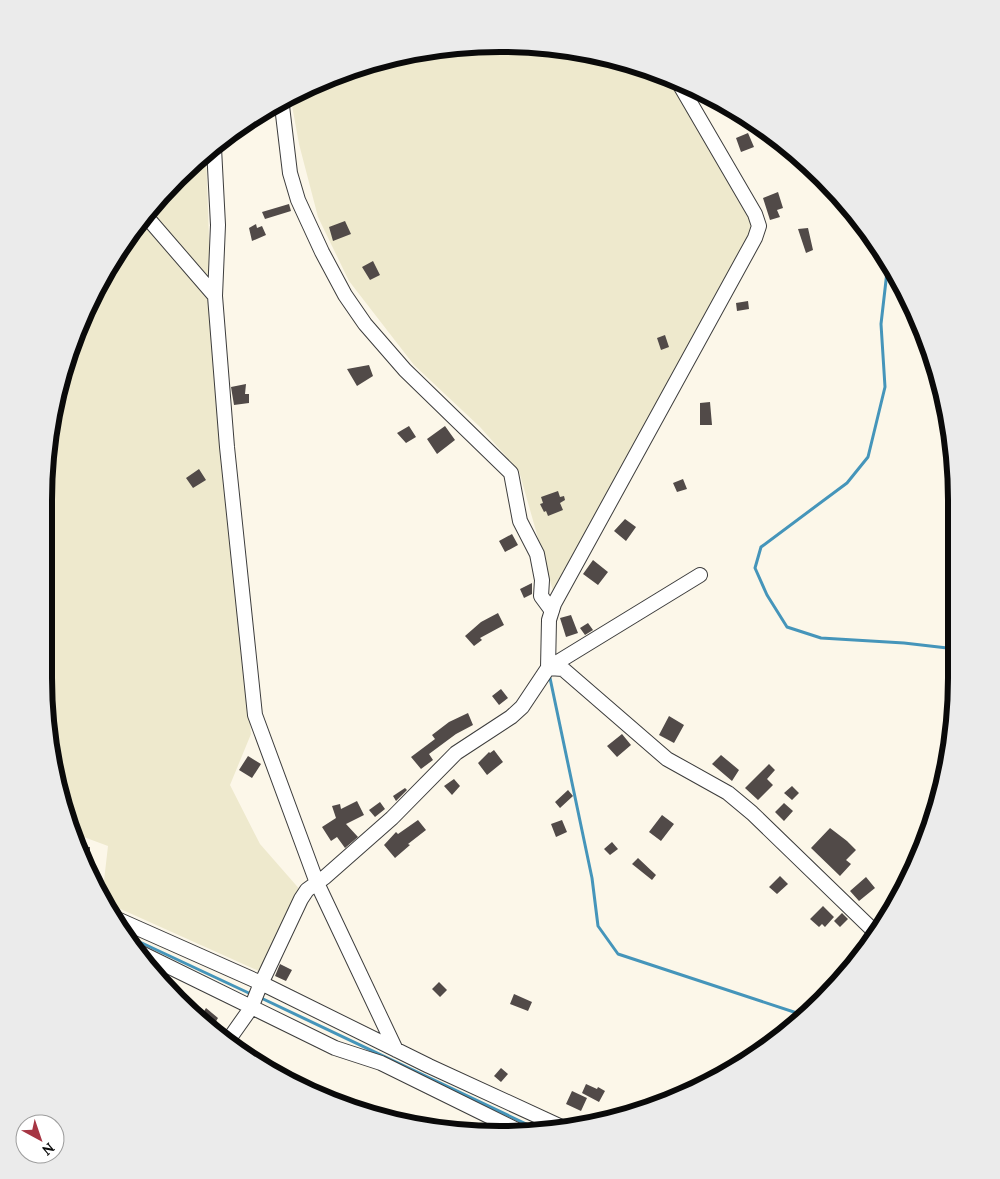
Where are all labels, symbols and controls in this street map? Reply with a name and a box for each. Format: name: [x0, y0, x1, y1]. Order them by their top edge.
north arrow: [15, 1114, 65, 1164]
text: N: [38, 1139, 58, 1159]

